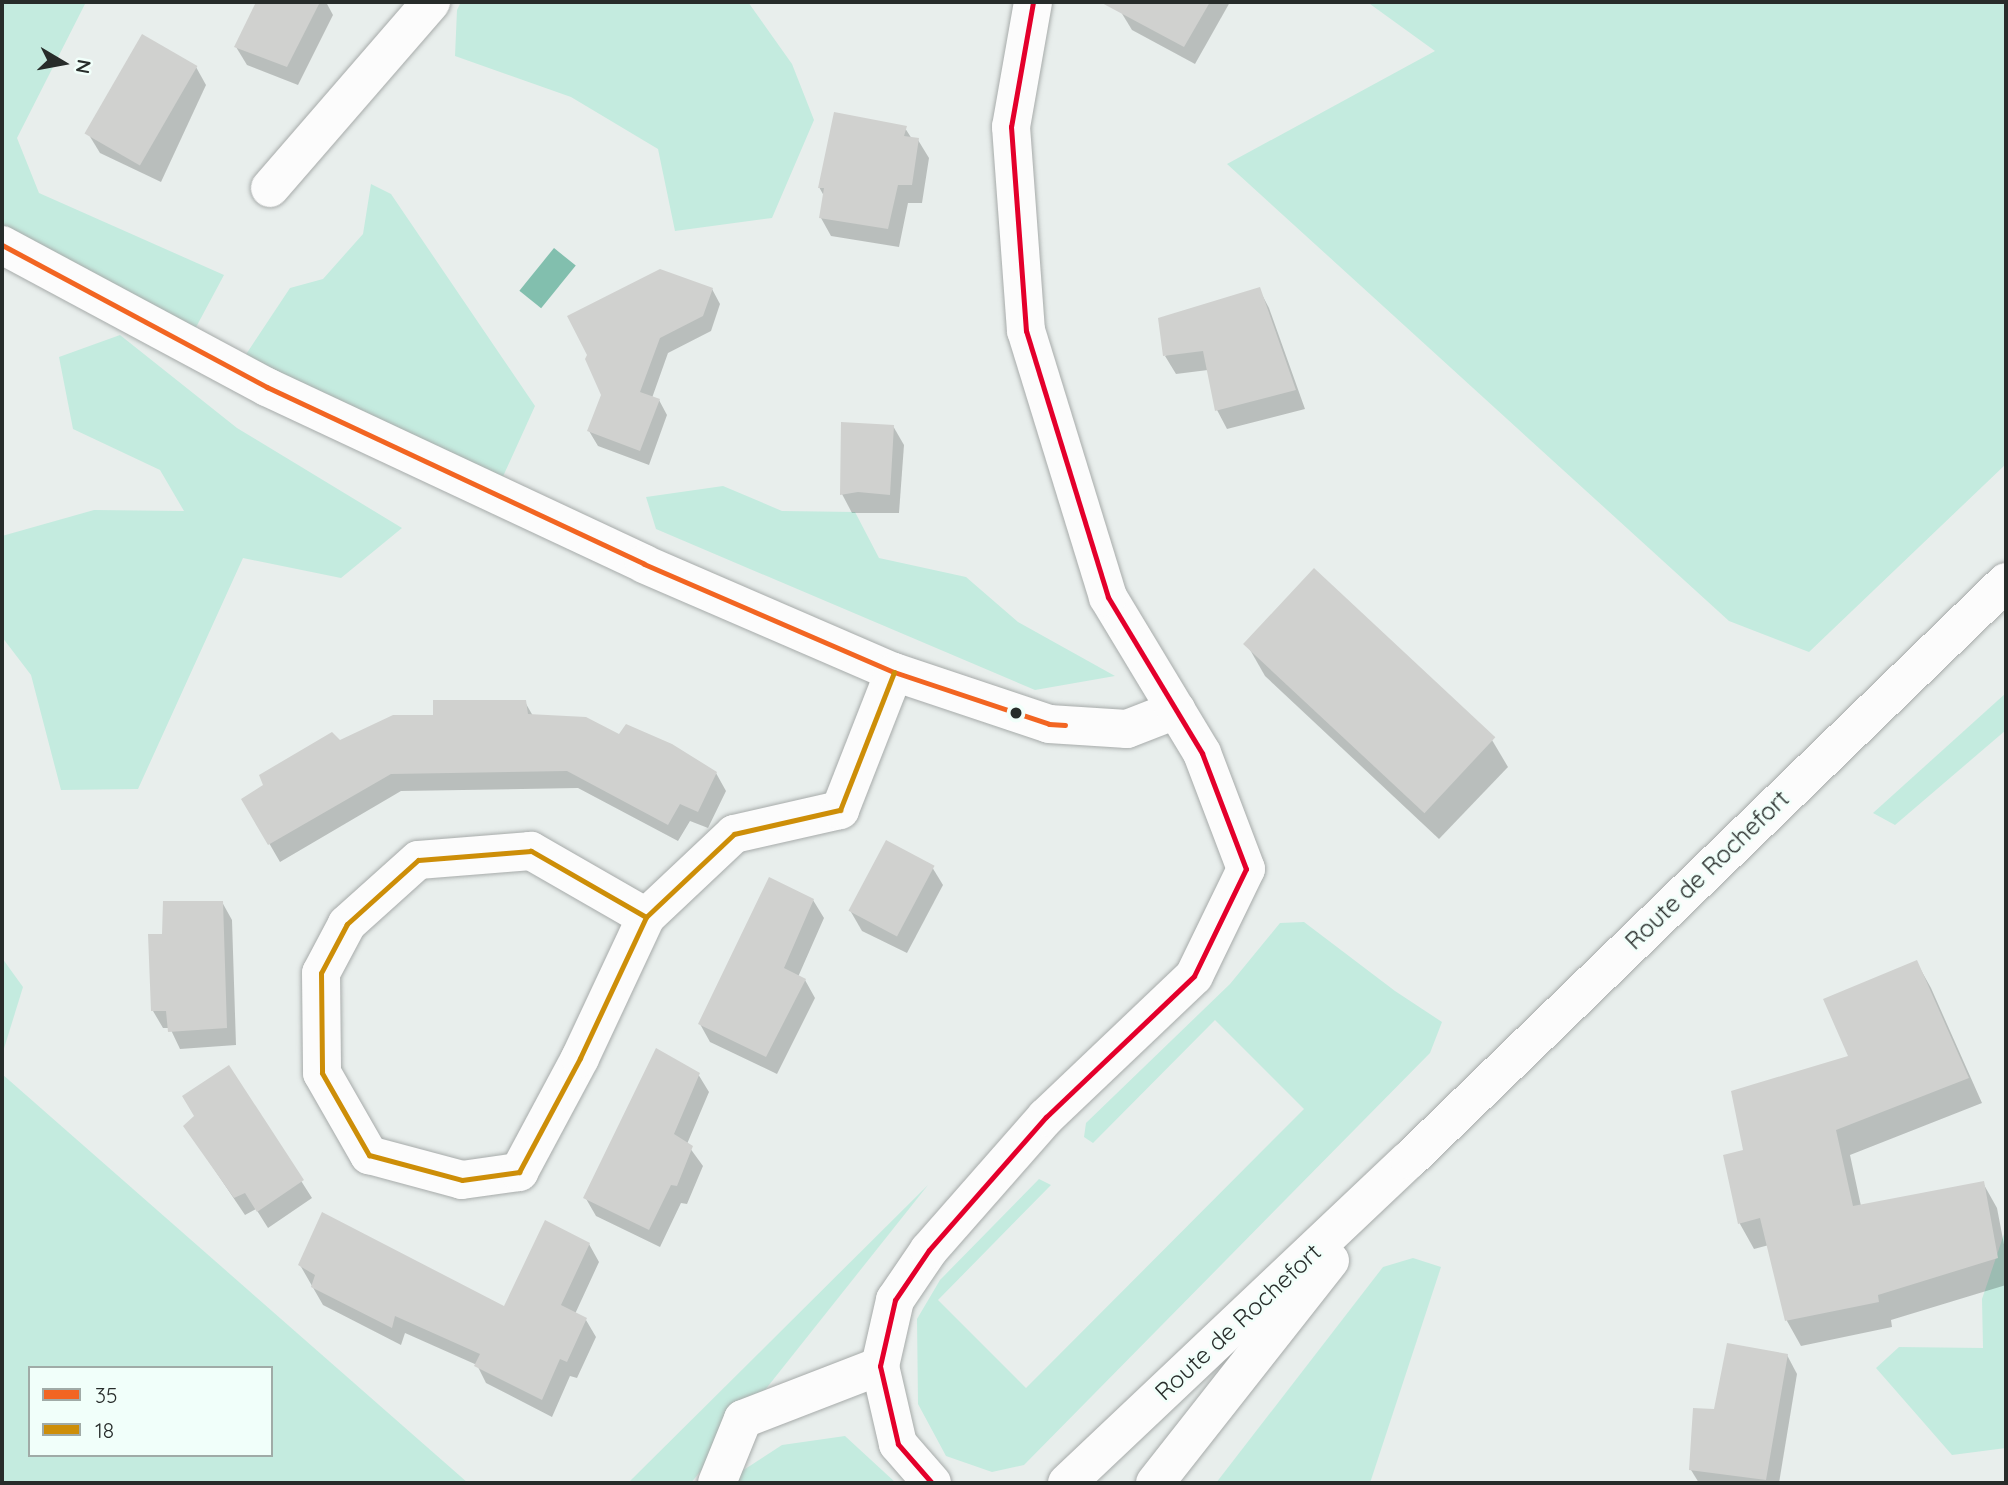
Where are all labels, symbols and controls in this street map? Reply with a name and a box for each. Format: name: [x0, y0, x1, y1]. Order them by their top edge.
north arrow: [28, 28, 98, 98]
text: N: [71, 58, 97, 76]
unlabelled marker: [1009, 706, 1023, 720]
street label: Route de Rochefort: [1619, 784, 1795, 956]
street label: Route de Rochefort: [1149, 1238, 1327, 1406]
legend: [28, 1366, 273, 1457]
text: 35: [95, 1382, 117, 1408]
text: 18: [95, 1417, 114, 1443]

